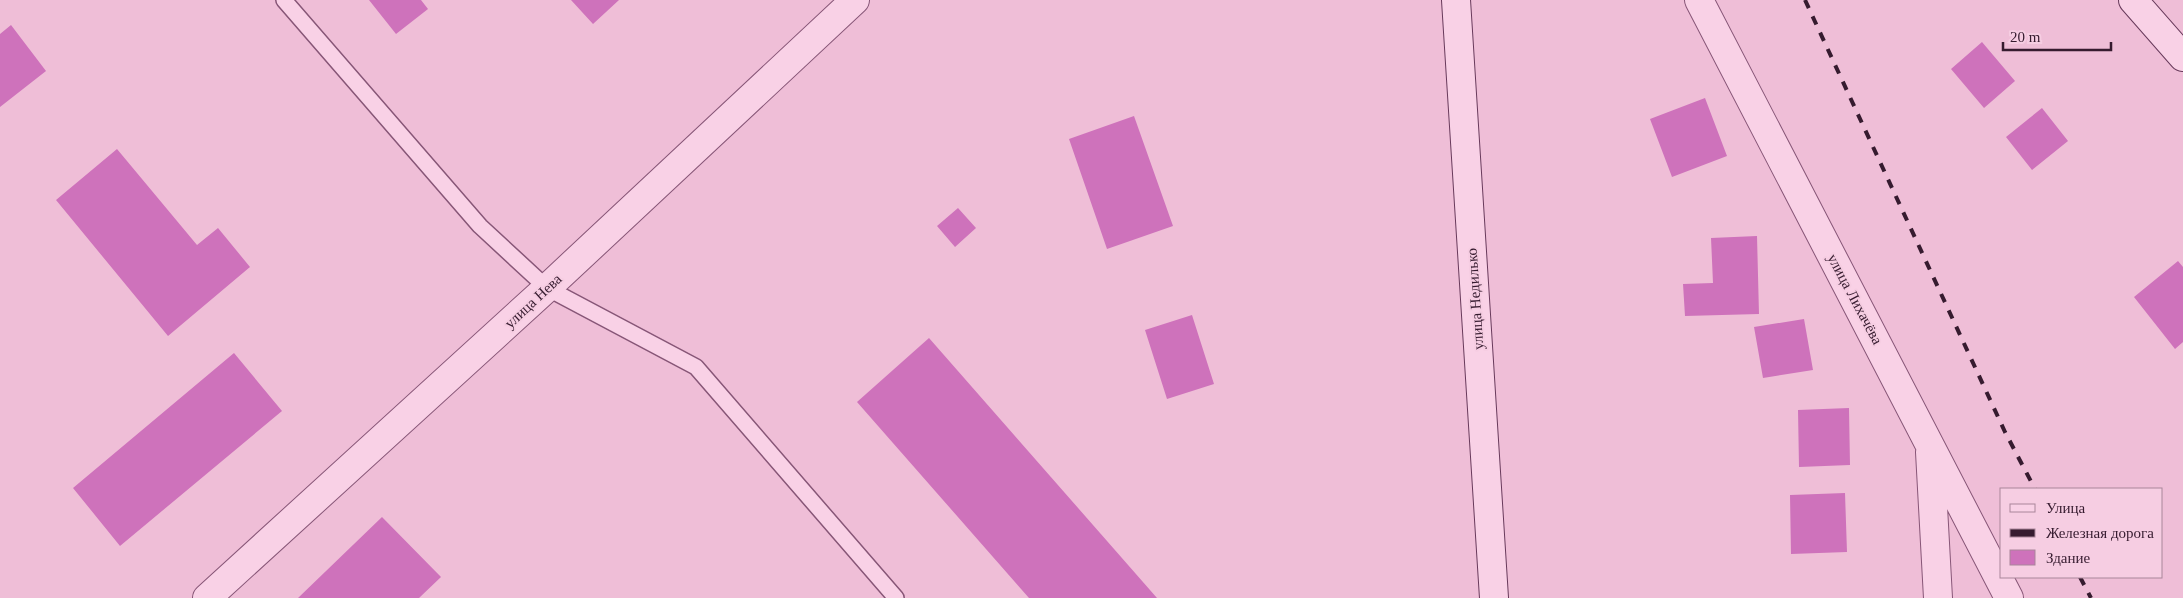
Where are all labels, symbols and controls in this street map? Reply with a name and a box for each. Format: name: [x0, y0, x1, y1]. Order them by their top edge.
scale bar: [2003, 20, 2110, 52]
text: 20 m: [2010, 29, 2041, 45]
street label: улица Недилько: [1463, 248, 1487, 350]
street label: улица Лихачёва: [1824, 251, 1886, 347]
street label: улица Нева: [501, 270, 565, 331]
legend: [2000, 488, 2163, 578]
text: Улица: [2046, 500, 2085, 516]
text: Железная дорога: [2046, 525, 2154, 541]
text: Здание: [2046, 550, 2090, 566]

